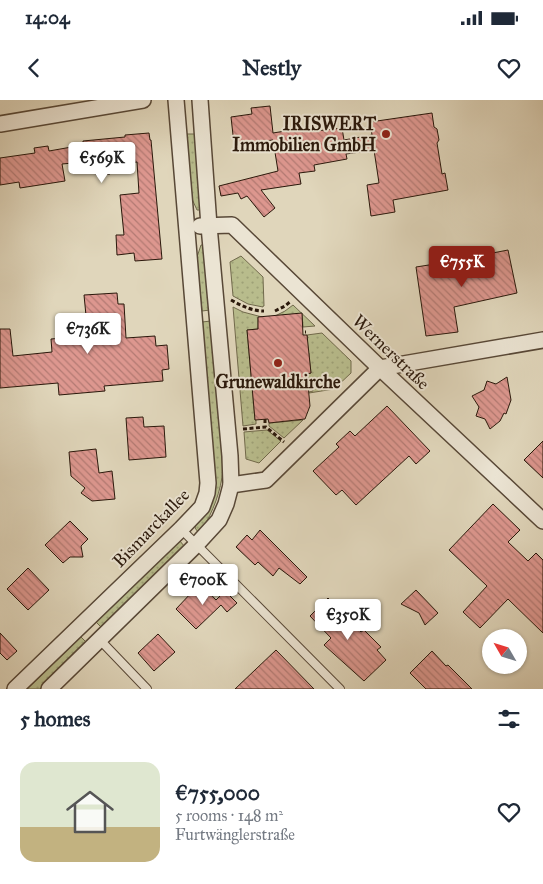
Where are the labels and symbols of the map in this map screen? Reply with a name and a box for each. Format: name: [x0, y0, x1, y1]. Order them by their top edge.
place label: IRISWERT Immobilien GmbH: [232, 113, 377, 156]
marker: IRISWERT Immobilien GmbH: [380, 128, 392, 140]
pin: €569K: [67, 142, 137, 184]
pin: €755K: [427, 246, 497, 288]
street label: Wernerstraße: [348, 310, 434, 394]
pin: €736K: [53, 312, 123, 355]
marker: Grunewaldkirche: [272, 357, 284, 369]
place label: Grunewaldkirche: [215, 371, 341, 393]
street label: Bismarckallee: [108, 484, 194, 572]
pin: €700K: [168, 564, 238, 606]
pin: €350K: [313, 598, 383, 641]
north arrow: [482, 629, 528, 674]

